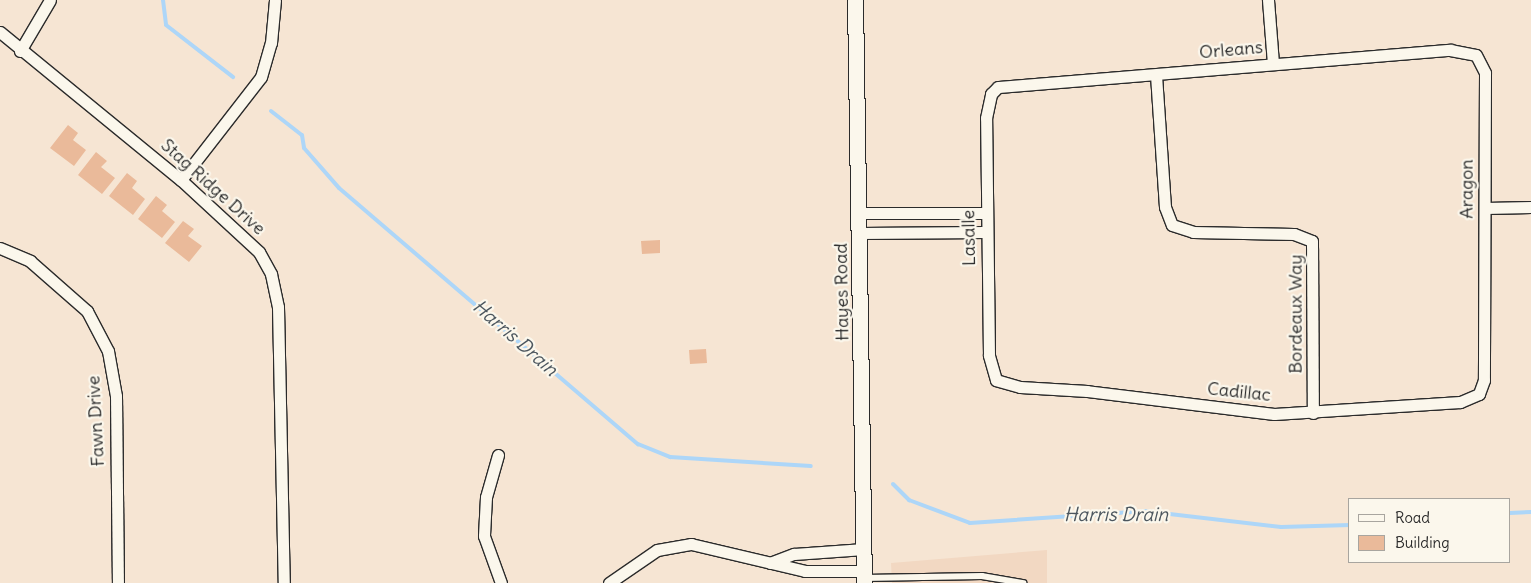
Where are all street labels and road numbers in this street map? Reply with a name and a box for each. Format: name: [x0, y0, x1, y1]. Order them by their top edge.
street label: Orleans: [1198, 36, 1264, 64]
street label: Stag Ridge Drive: [156, 134, 270, 240]
street label: Aragon: [1456, 159, 1478, 219]
street label: Lasalle: [958, 210, 980, 266]
street label: Hayes Road: [830, 243, 854, 341]
street label: Bordeaux Way: [1285, 254, 1307, 374]
street label: Fawn Drive: [83, 375, 109, 467]
street label: Cadillac: [1206, 378, 1272, 406]

